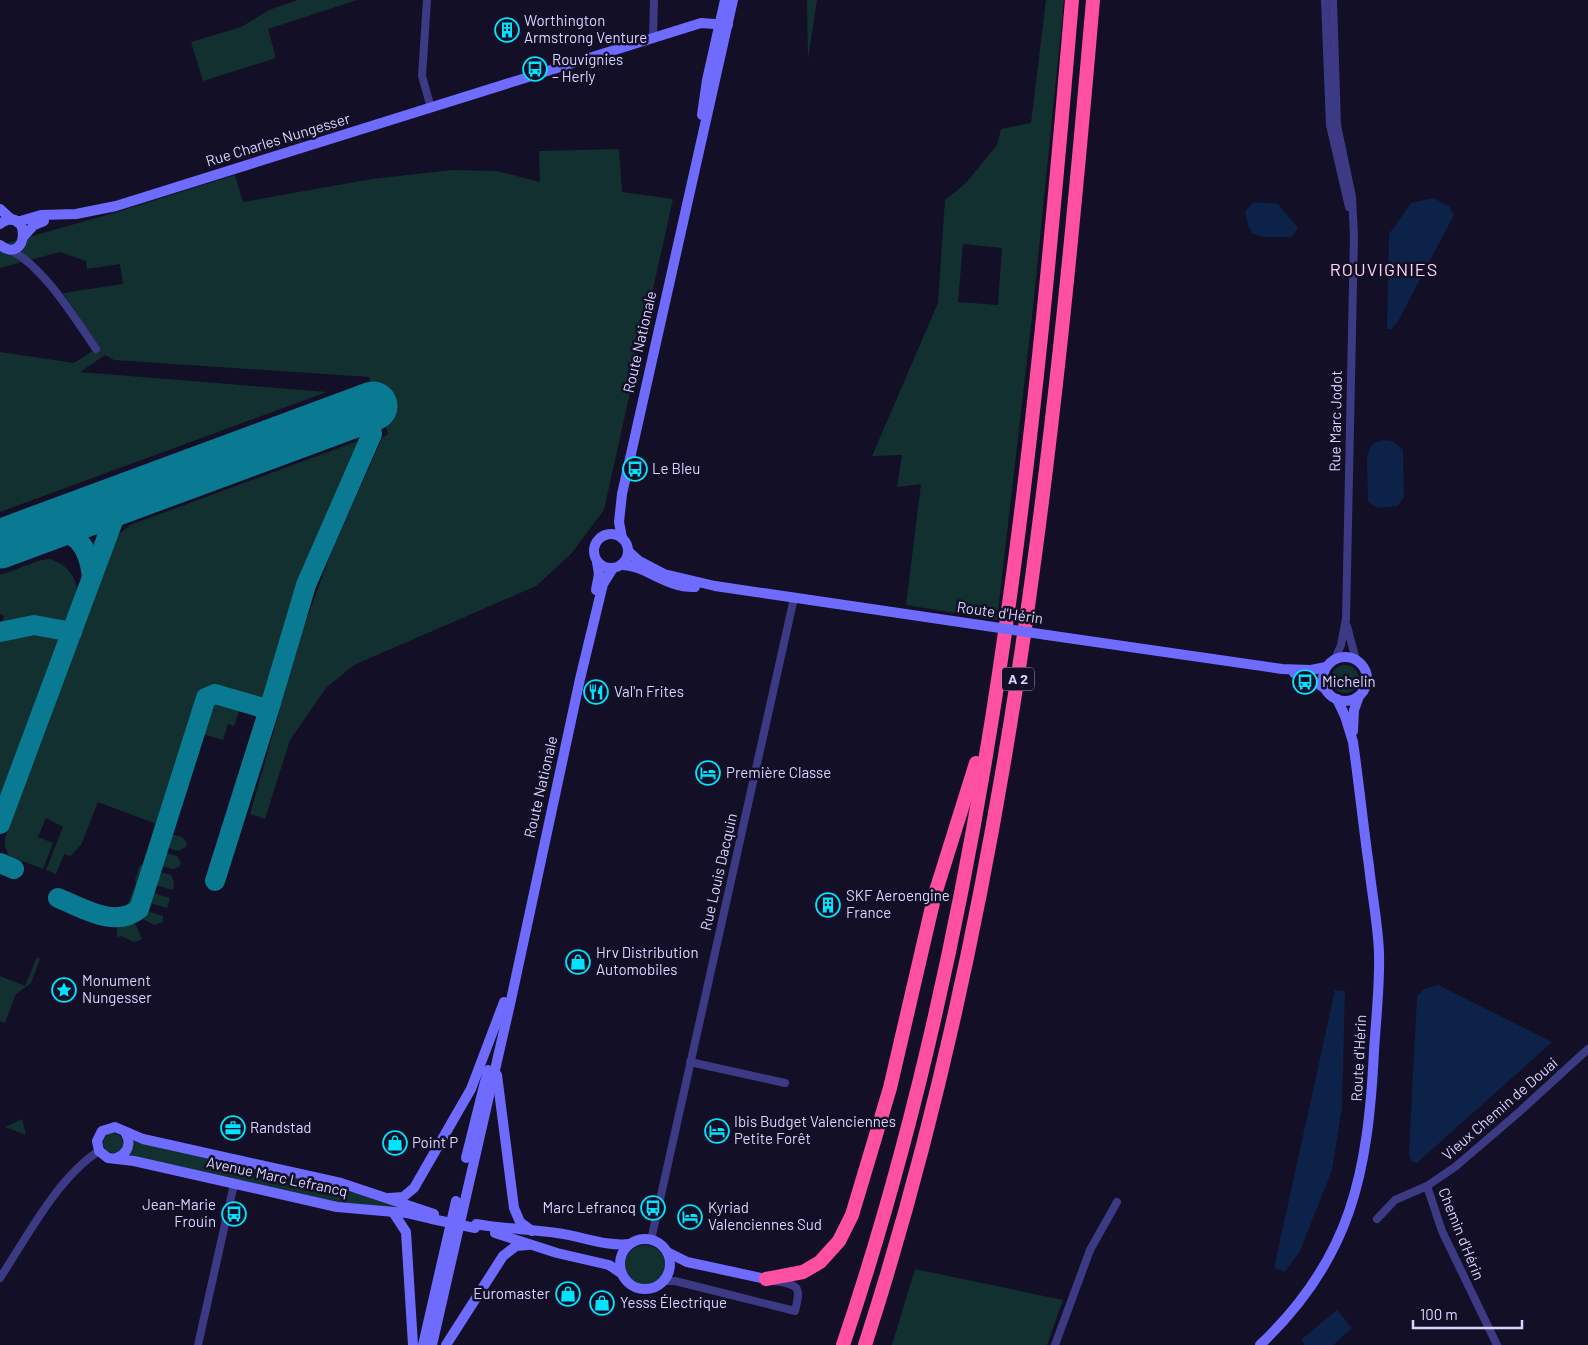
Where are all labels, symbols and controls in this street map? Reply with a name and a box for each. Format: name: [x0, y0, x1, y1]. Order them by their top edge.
place label: Worthington Armstrong Venture: [524, 11, 647, 46]
building icon: Worthington Armstrong Venture: [494, 17, 520, 43]
place label: Rouvignies – Herly: [552, 50, 623, 85]
bus stop icon: Rouvignies – Herly: [522, 56, 548, 82]
street label: Rue Charles Nungesser: [203, 108, 353, 170]
district label: ROUVIGNIES: [1330, 258, 1438, 280]
street label: Route Nationale: [619, 289, 659, 394]
street label: Rue Marc Jodot: [1325, 370, 1345, 472]
bus stop icon: Le Bleu: [622, 456, 648, 482]
place label: Le Bleu: [652, 459, 700, 477]
street label: Route d'Hérin: [956, 597, 1044, 627]
road number: A 2: [1002, 668, 1034, 691]
bus stop icon: Michelin: [1292, 669, 1318, 695]
place label: Michelin: [1322, 672, 1376, 690]
restaurant icon: Val'n Frites: [583, 679, 609, 705]
place label: Val'n Frites: [614, 682, 684, 700]
street label: Route Nationale: [520, 734, 560, 839]
hotel icon: Première Classe: [695, 760, 721, 786]
place label: Première Classe: [726, 763, 831, 781]
street label: Rue Louis Dacquin: [696, 811, 740, 932]
place label: SKF Aeroengine France: [846, 886, 950, 921]
building icon: SKF Aeroengine France: [815, 892, 841, 918]
place label: Hrv Distribution Automobiles: [596, 943, 699, 978]
shop icon: Hrv Distribution Automobiles: [565, 949, 591, 975]
place label: Monument Nungesser: [82, 971, 152, 1006]
place icon: Monument Nungesser: [51, 977, 77, 1003]
street label: Route d'Hérin: [1347, 1014, 1369, 1102]
street label: Vieux Chemin de Douai: [1438, 1053, 1561, 1163]
place label: Ibis Budget Valenciennes Petite Forêt: [734, 1112, 896, 1147]
office icon: Randstad: [220, 1115, 246, 1141]
place label: Randstad: [250, 1118, 312, 1136]
hotel icon: Ibis Budget Valenciennes Petite Forêt: [704, 1118, 730, 1144]
shop icon: Point P: [382, 1130, 408, 1156]
place label: Point P: [412, 1133, 458, 1151]
street label: Avenue Marc Lefrancq: [205, 1152, 350, 1200]
street label: Chemin d'Hérin: [1435, 1185, 1489, 1282]
place label: Jean-Marie Frouin: [142, 1195, 216, 1230]
bus stop icon: Marc Lefrancq: [640, 1195, 666, 1221]
place label: Marc Lefrancq: [543, 1198, 636, 1216]
place label: Kyriad Valenciennes Sud: [708, 1198, 822, 1233]
bus stop icon: Jean-Marie Frouin: [221, 1201, 247, 1227]
hotel icon: Kyriad Valenciennes Sud: [677, 1204, 703, 1230]
shop icon: Euromaster: [555, 1281, 581, 1307]
place label: Euromaster: [473, 1284, 551, 1302]
shop icon: Yesss Électrique: [589, 1290, 615, 1316]
place label: Yesss Électrique: [620, 1293, 727, 1311]
scale bar: [1413, 1298, 1522, 1330]
text: 100 m: [1420, 1305, 1458, 1323]

